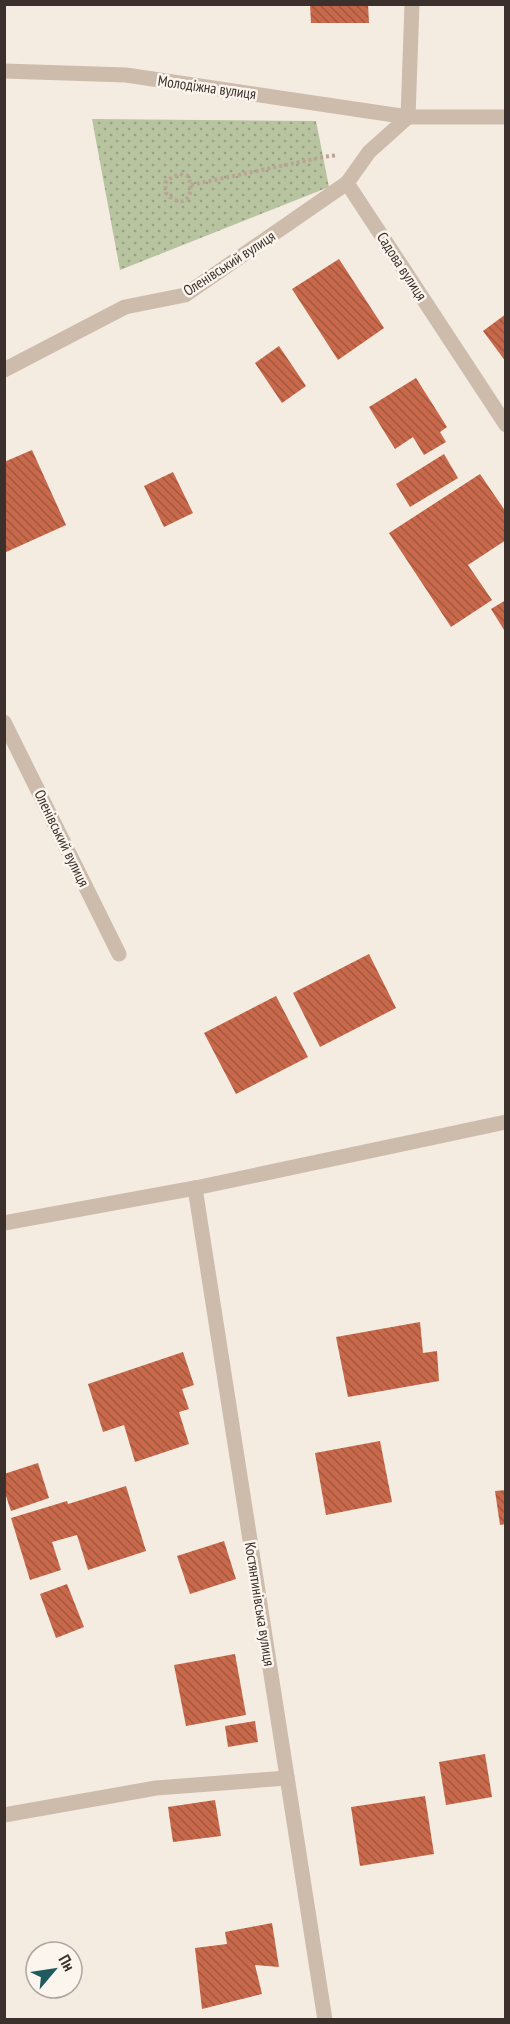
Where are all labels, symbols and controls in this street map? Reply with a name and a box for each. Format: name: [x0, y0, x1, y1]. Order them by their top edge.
street label: Молодіжна вулиця: [157, 71, 257, 103]
street label: Оленівський вулиця: [179, 226, 279, 300]
street label: Садова вулиця: [373, 228, 431, 304]
street label: Оленівський вулиця: [30, 786, 94, 890]
street label: Костянтинівська вулиця: [241, 1541, 279, 1668]
north arrow: [24, 1940, 84, 2000]
text: Пн: [55, 1951, 80, 1974]

